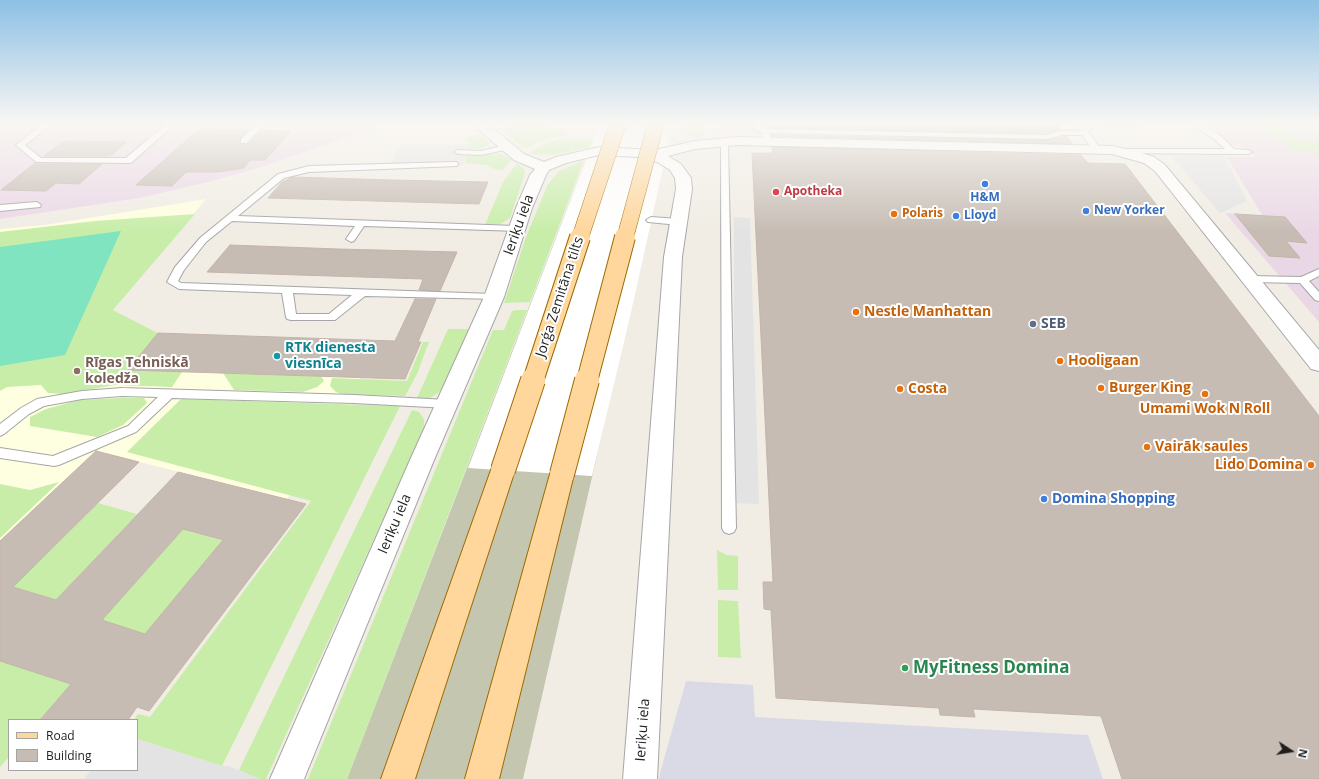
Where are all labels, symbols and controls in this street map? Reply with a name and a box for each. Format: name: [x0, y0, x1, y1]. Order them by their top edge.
marker: H&M: [980, 179, 990, 189]
place label: Apotheka: [784, 185, 842, 199]
marker: Apotheka: [771, 187, 781, 197]
place label: H&M: [970, 191, 1000, 205]
street label: Ieriķu iela: [500, 192, 538, 258]
place label: New Yorker: [1094, 204, 1165, 218]
marker: New Yorker: [1081, 206, 1091, 216]
place label: Polaris: [902, 207, 943, 221]
marker: Polaris: [889, 209, 899, 219]
place label: Lloyd: [964, 209, 996, 223]
marker: Lloyd: [951, 211, 961, 221]
street label: Jorģa Zemitāna tilts: [533, 235, 587, 359]
place label: Nestle Manhattan: [864, 304, 991, 320]
marker: Nestle Manhattan: [851, 307, 861, 317]
place label: SEB: [1041, 316, 1066, 332]
marker: SEB: [1028, 319, 1038, 329]
place label: RTK dienesta viesnīca: [285, 340, 376, 372]
marker: RTK dienesta viesnīca: [272, 351, 282, 361]
place label: Hooligaan: [1068, 353, 1139, 369]
place label: Rīgas Tehniskā koledža: [85, 355, 189, 388]
marker: Hooligaan: [1055, 356, 1065, 366]
marker: Rīgas Tehniskā koledža: [72, 366, 82, 376]
place label: Burger King: [1109, 380, 1191, 396]
place label: Costa: [908, 381, 947, 397]
marker: Burger King: [1096, 383, 1106, 393]
marker: Costa: [895, 384, 905, 394]
marker: Umami Wok N Roll: [1200, 389, 1210, 399]
place label: Umami Wok N Roll: [1140, 401, 1270, 417]
place label: Vairāk saules: [1155, 439, 1248, 455]
marker: Vairāk saules: [1142, 442, 1152, 452]
place label: Lido Domina: [1215, 457, 1303, 473]
marker: Lido Domina: [1306, 460, 1316, 470]
place label: Domina Shopping: [1052, 491, 1175, 507]
street label: Ieriķu iela: [375, 492, 415, 556]
marker: Domina Shopping: [1039, 494, 1049, 504]
place label: MyFitness Domina: [913, 658, 1070, 678]
marker: MyFitness Domina: [900, 663, 910, 673]
street label: Ieriķu iela: [632, 698, 654, 762]
legend: [8, 719, 138, 771]
text: Road: [46, 727, 75, 744]
north arrow: [1271, 731, 1311, 771]
text: Building: [46, 747, 91, 764]
text: N: [1295, 748, 1311, 760]

